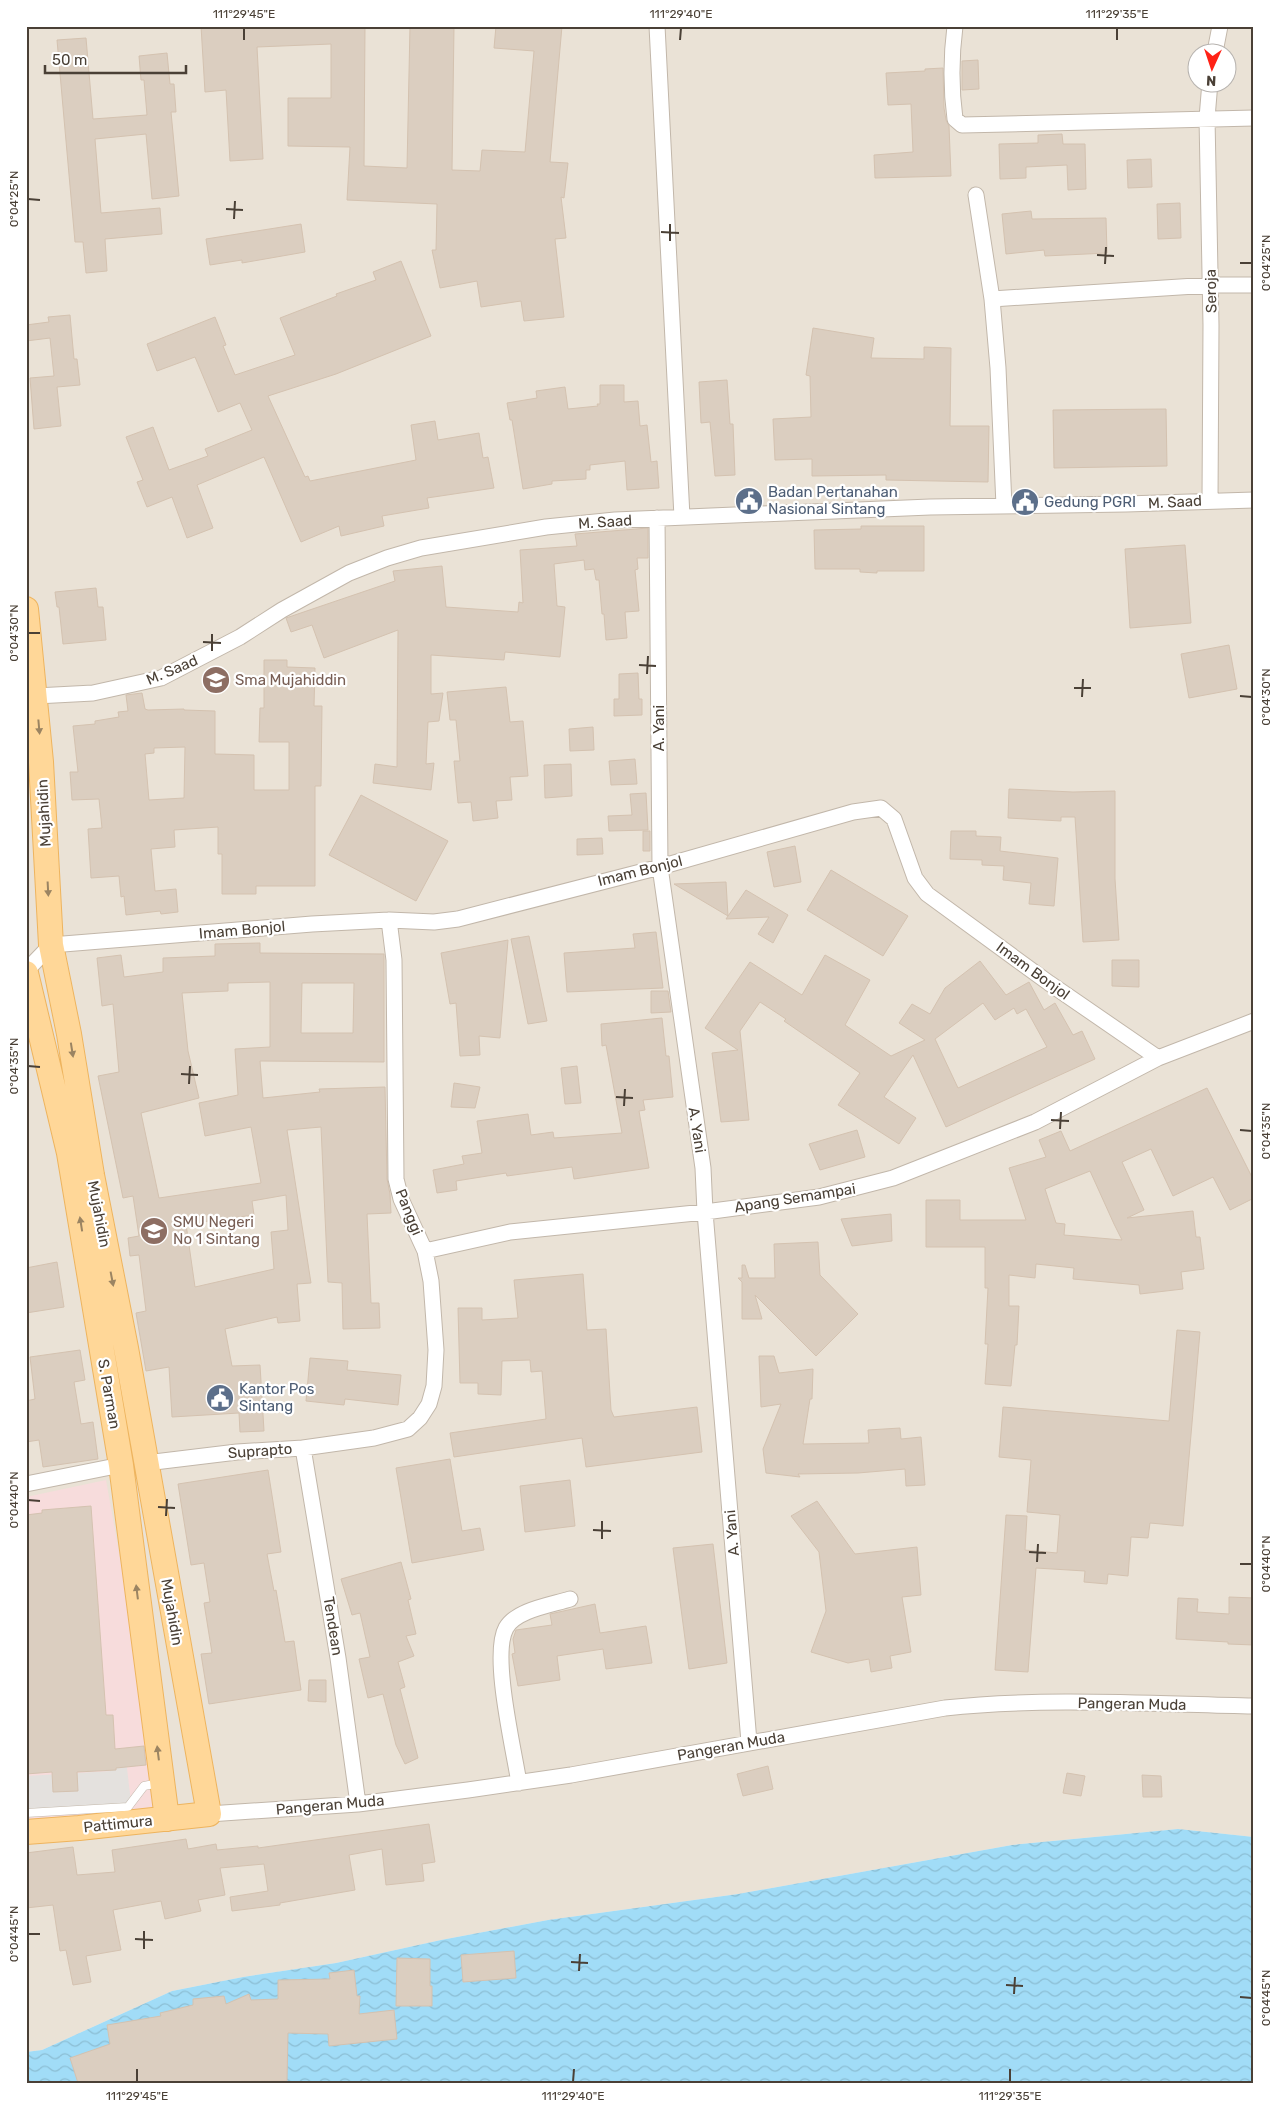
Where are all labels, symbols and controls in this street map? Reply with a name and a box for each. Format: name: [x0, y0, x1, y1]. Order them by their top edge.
text: 111°29'45"E: [213, 7, 275, 21]
text: 111°29'40"E: [649, 7, 713, 21]
text: 111°29'35"E: [1086, 7, 1148, 21]
scale bar: [45, 42, 186, 74]
north arrow: [1188, 42, 1238, 92]
text: 50 m: [52, 51, 87, 69]
text: N: [1206, 72, 1217, 89]
text: 0°04'25"N: [7, 171, 21, 227]
text: 0°04'25"N: [1259, 235, 1273, 291]
street label: Seroja: [1202, 269, 1220, 313]
place label: Badan Pertanahan Nasional Sintang: [768, 483, 898, 518]
public building icon: Badan Pertanahan Nasional Sintang: [734, 486, 764, 516]
public building icon: Gedung PGRI: [1010, 487, 1040, 517]
street label: M. Saad: [1148, 492, 1202, 512]
place label: Gedung PGRI: [1044, 493, 1136, 511]
street label: M. Saad: [577, 511, 633, 533]
text: 0°04'30"N: [7, 604, 21, 662]
street label: M. Saad: [144, 651, 200, 689]
school or university icon: Sma Mujahiddin: [201, 665, 231, 695]
text: 0°04'30"N: [1259, 668, 1273, 726]
place label: Sma Mujahiddin: [235, 671, 346, 689]
street label: A. Yani: [650, 705, 668, 751]
one-way arrow: [35, 720, 43, 736]
street label: Mujahidin: [33, 779, 55, 847]
street label: Imam Bonjol: [596, 852, 684, 890]
one-way arrow: [44, 882, 52, 898]
street label: Imam Bonjol: [198, 917, 286, 943]
street label: Imam Bonjol: [993, 938, 1073, 1004]
text: 0°04'35"N: [7, 1038, 21, 1094]
one-way arrow: [68, 1042, 76, 1058]
text: 0°04'35"N: [1259, 1103, 1273, 1159]
street label: A. Yani: [684, 1106, 710, 1154]
street label: Mujahidin: [84, 1179, 114, 1249]
street label: Apang Semampai: [733, 1180, 857, 1216]
street label: Panggi: [392, 1186, 426, 1238]
place label: SMU Negeri No 1 Sintang: [173, 1213, 260, 1248]
one-way arrow: [76, 1216, 84, 1232]
school or university icon: SMU Negeri No 1 Sintang: [139, 1216, 169, 1246]
one-way arrow: [108, 1271, 116, 1286]
street label: S. Parman: [94, 1357, 124, 1431]
place label: Kantor Pos Sintang: [239, 1380, 315, 1415]
public building icon: Kantor Pos Sintang: [205, 1383, 235, 1413]
street label: Suprapto: [227, 1440, 293, 1462]
text: 0°04'40"N: [7, 1472, 21, 1528]
street label: A. Yani: [721, 1509, 743, 1557]
text: 0°04'40"N: [1259, 1536, 1273, 1592]
street label: Mujahidin: [157, 1577, 187, 1647]
one-way arrow: [133, 1584, 141, 1600]
street label: Tendean: [319, 1595, 347, 1657]
street label: Pangeran Muda: [1077, 1694, 1187, 1714]
street label: Pangeran Muda: [676, 1728, 786, 1764]
one-way arrow: [154, 1745, 162, 1761]
street label: Pangeran Muda: [275, 1791, 385, 1819]
street label: Pattimura: [83, 1811, 153, 1837]
text: 0°04'45"N: [7, 1906, 21, 1962]
text: 0°04'45"N: [1259, 1970, 1273, 2026]
text: 111°29'45"E: [106, 2089, 168, 2103]
text: 111°29'40"E: [541, 2089, 605, 2103]
text: 111°29'35"E: [979, 2089, 1041, 2103]

